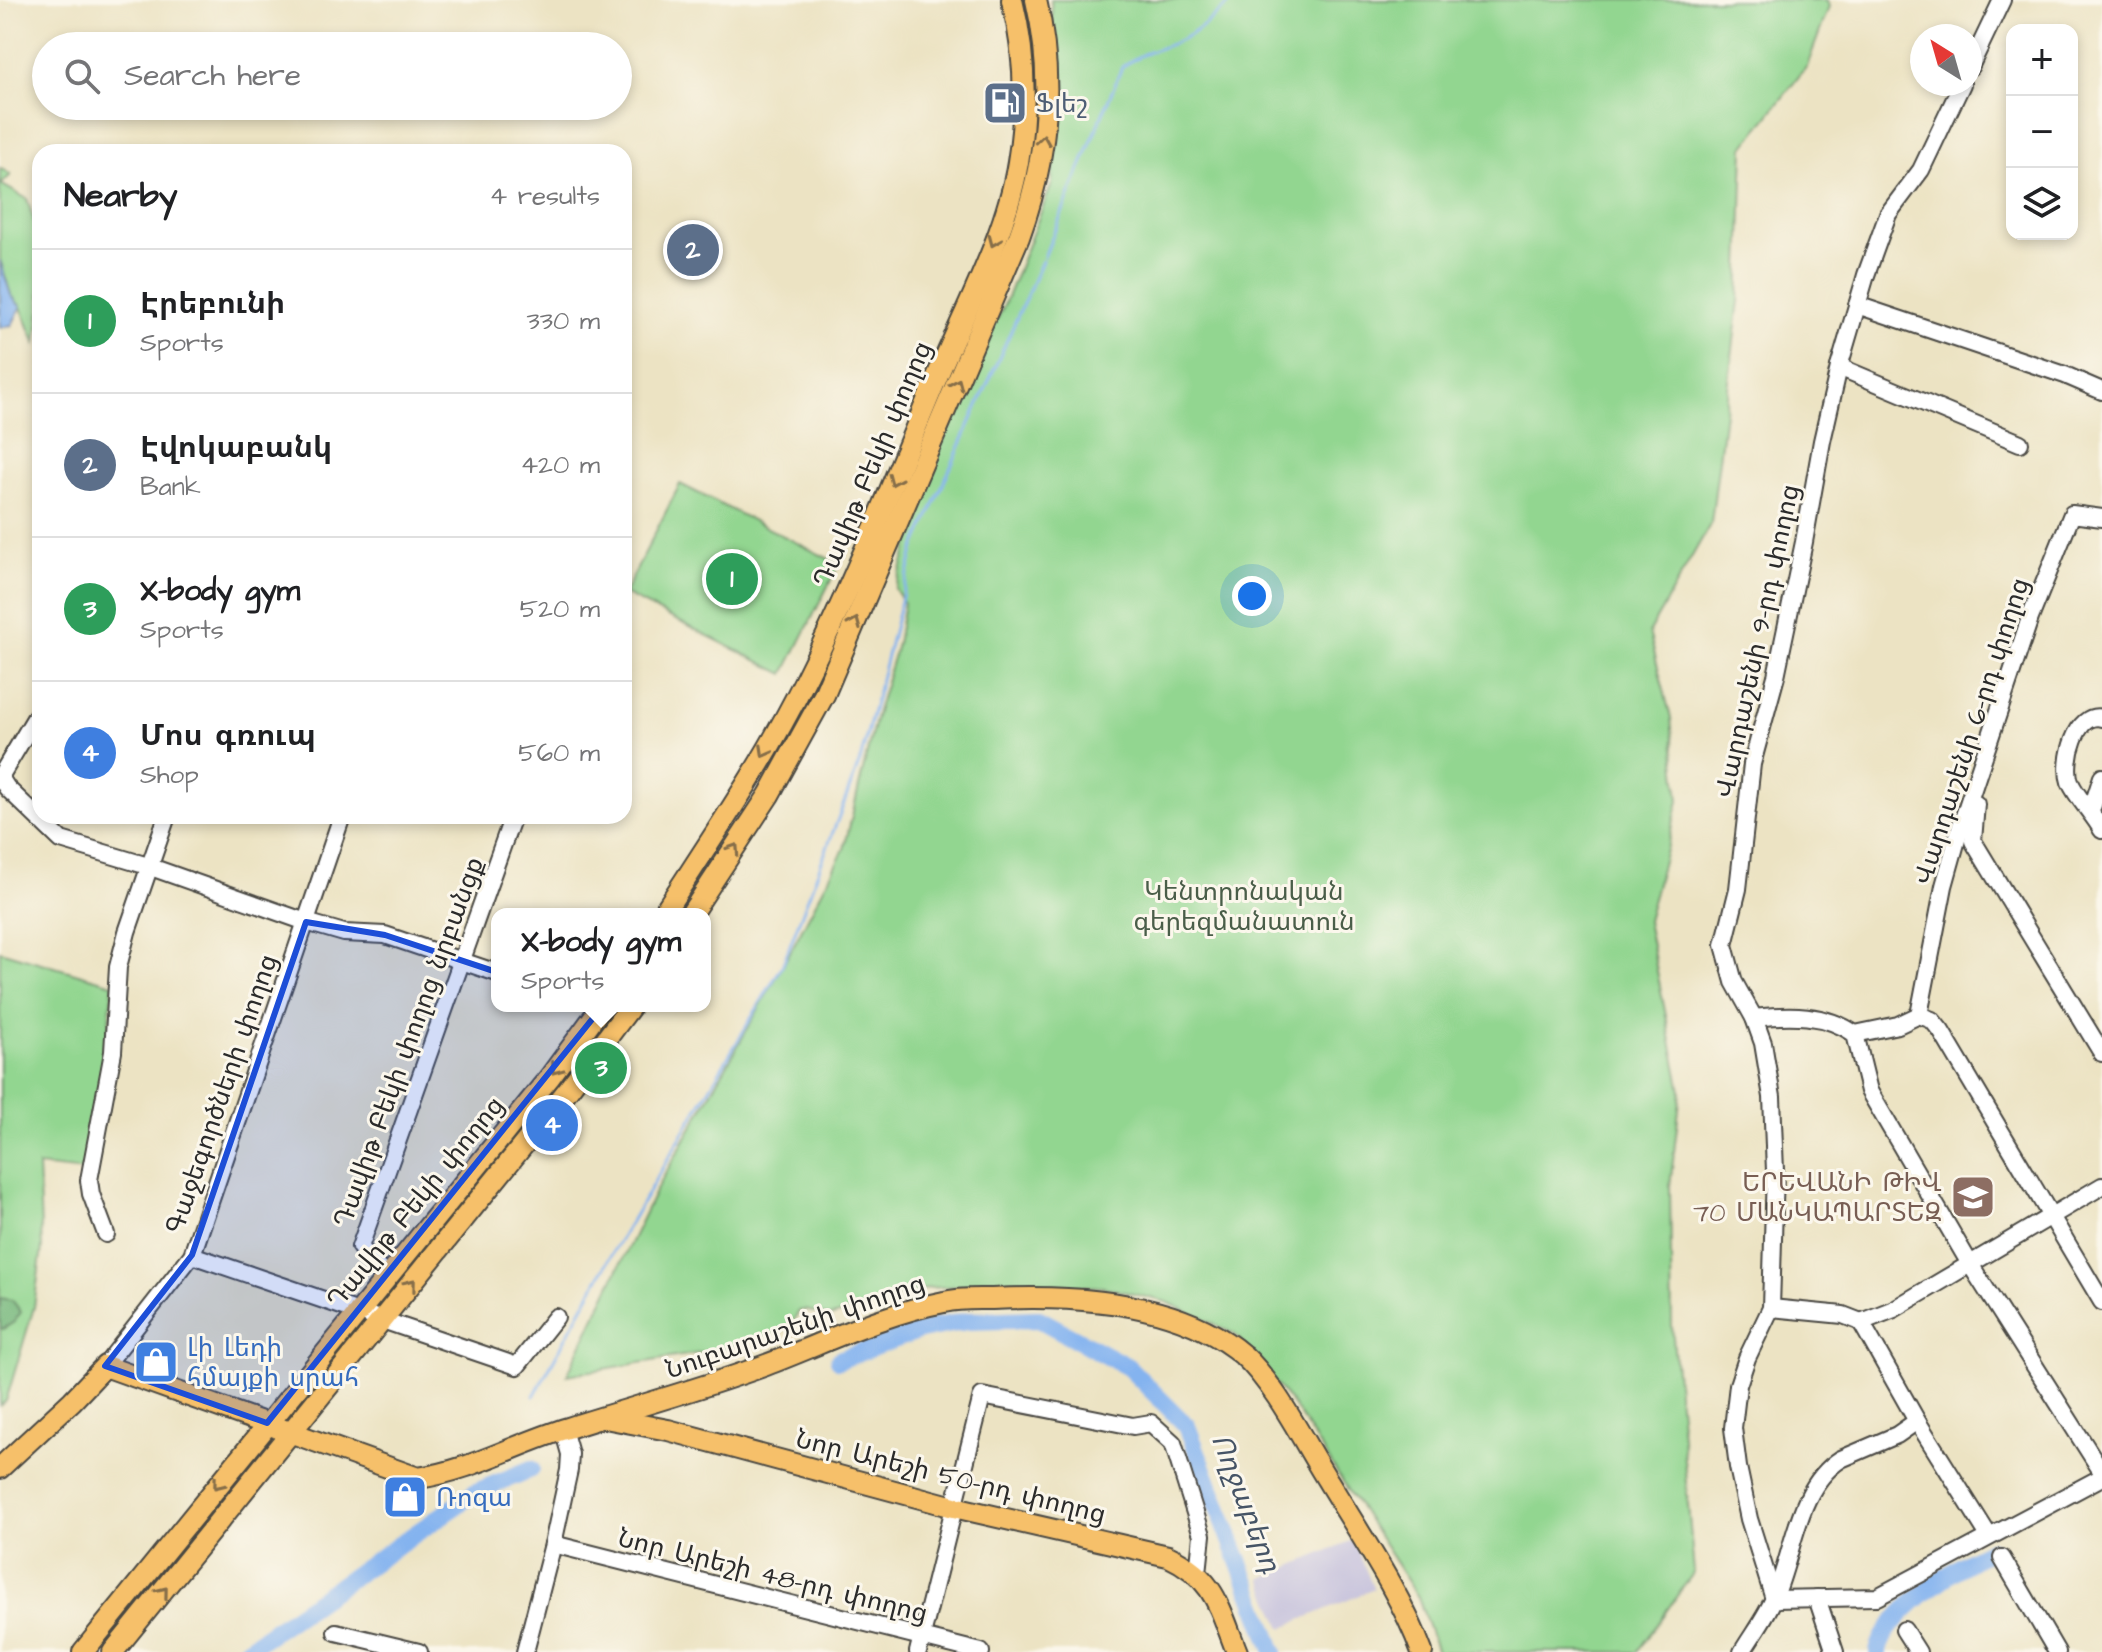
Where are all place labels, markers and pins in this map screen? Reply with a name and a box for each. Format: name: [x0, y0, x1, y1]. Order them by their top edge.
fuel station icon: Ֆլեշ: [981, 79, 1029, 127]
place label: Ֆլեշ: [1036, 86, 1087, 122]
pin: 2: [667, 220, 719, 280]
pin: 1: [706, 549, 758, 609]
pin: 3: [575, 1038, 627, 1098]
pin: 4: [526, 1095, 578, 1155]
place label: ԵՐԵՎԱՆԻ ԹԻՎ 70 ՄԱՆԿԱՊԱՐՏԵԶ: [1693, 1165, 1942, 1231]
school or university icon: ԵՐԵՎԱՆԻ ԹԻՎ 70 ՄԱՆԿԱՊԱՐՏԵԶ: [1949, 1173, 1997, 1221]
place label: Լի Լեդի հմայքի սրահ: [187, 1330, 359, 1396]
shop icon: Լի Լեդի հմայքի սրահ: [132, 1338, 180, 1386]
shop icon: Ռոզա: [381, 1473, 429, 1521]
place label: Ռոզա: [436, 1480, 512, 1516]

